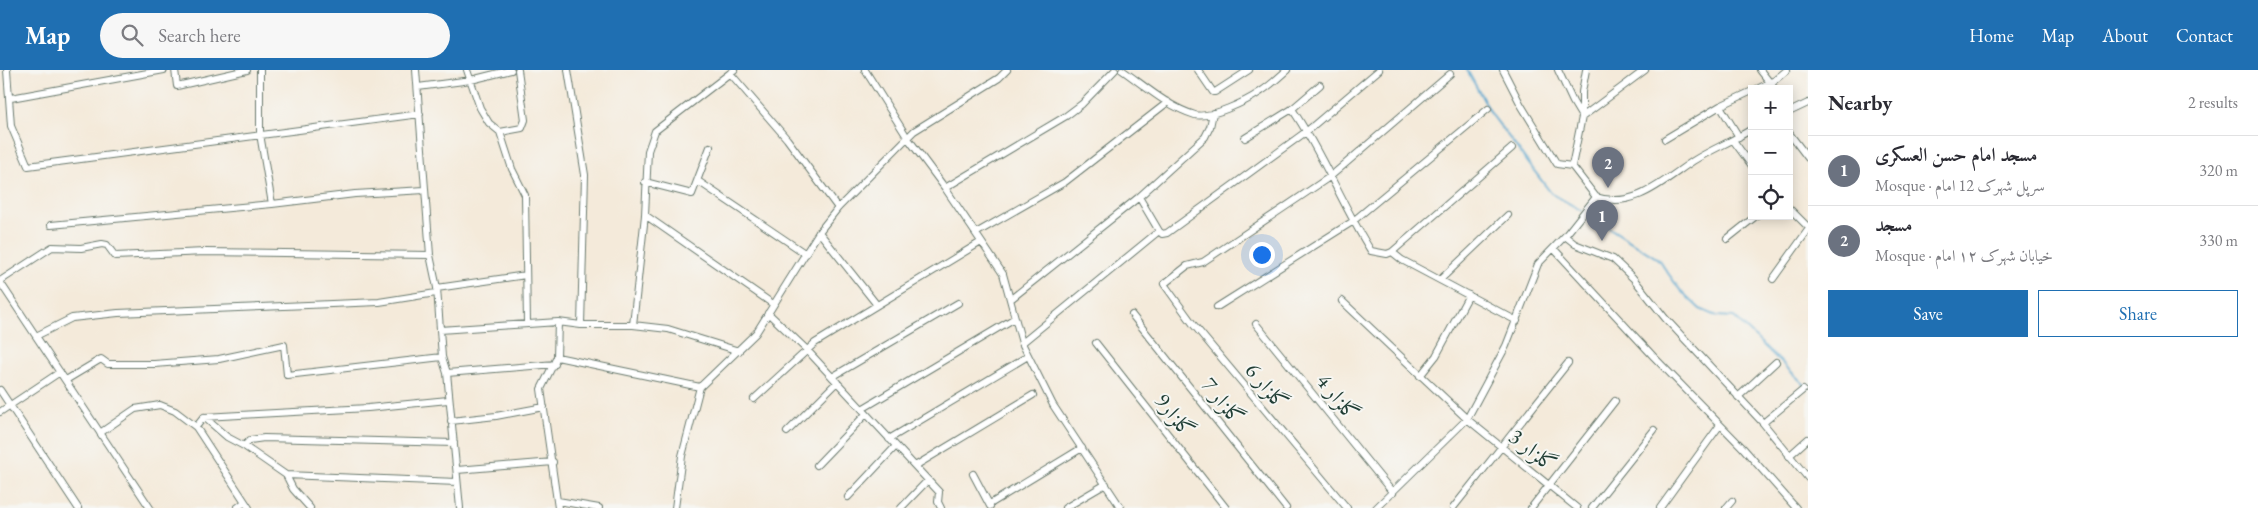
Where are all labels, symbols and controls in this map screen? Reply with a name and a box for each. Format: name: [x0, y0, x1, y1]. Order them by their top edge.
search box: [100, 13, 450, 58]
text: Map: [25, 20, 70, 51]
icon: search: [118, 21, 146, 49]
text: Search here: [158, 23, 241, 48]
text: Home: [1969, 24, 2014, 47]
text: Map: [2042, 24, 2074, 47]
text: About: [2102, 24, 2148, 47]
text: Contact: [2176, 24, 2233, 47]
map controls: [1748, 85, 1793, 220]
button: +: [1748, 85, 1793, 130]
text: Nearby: [1828, 89, 1892, 116]
text: 2 results: [2188, 92, 2238, 113]
button: −: [1748, 130, 1793, 175]
text: مسجد امام حسن العسکری: [1875, 142, 2037, 167]
pin: 2: [1592, 147, 1624, 188]
text: 1: [1840, 160, 1848, 181]
text: 320 m: [2199, 160, 2238, 181]
button: locate: [1748, 175, 1793, 220]
text: Mosque · سرپل شهرک 12 امام: [1875, 175, 2045, 196]
pin: 1: [1586, 200, 1618, 241]
text: مسجد: [1875, 212, 1912, 237]
text: 2: [1840, 230, 1848, 251]
text: 330 m: [2199, 230, 2238, 251]
your location: [1249, 242, 1275, 268]
text: Mosque · خیابان شهرک ۱۲ امام: [1875, 245, 2053, 266]
button: Save: [1828, 290, 2028, 337]
button: Share: [2038, 290, 2238, 337]
street label: گلزار 6: [1239, 356, 1295, 416]
street label: گلزار 4: [1310, 367, 1366, 427]
street label: گلزار 7: [1195, 371, 1251, 431]
street label: گلزار9: [1149, 387, 1201, 443]
street label: گلزار 3: [1503, 422, 1563, 478]

